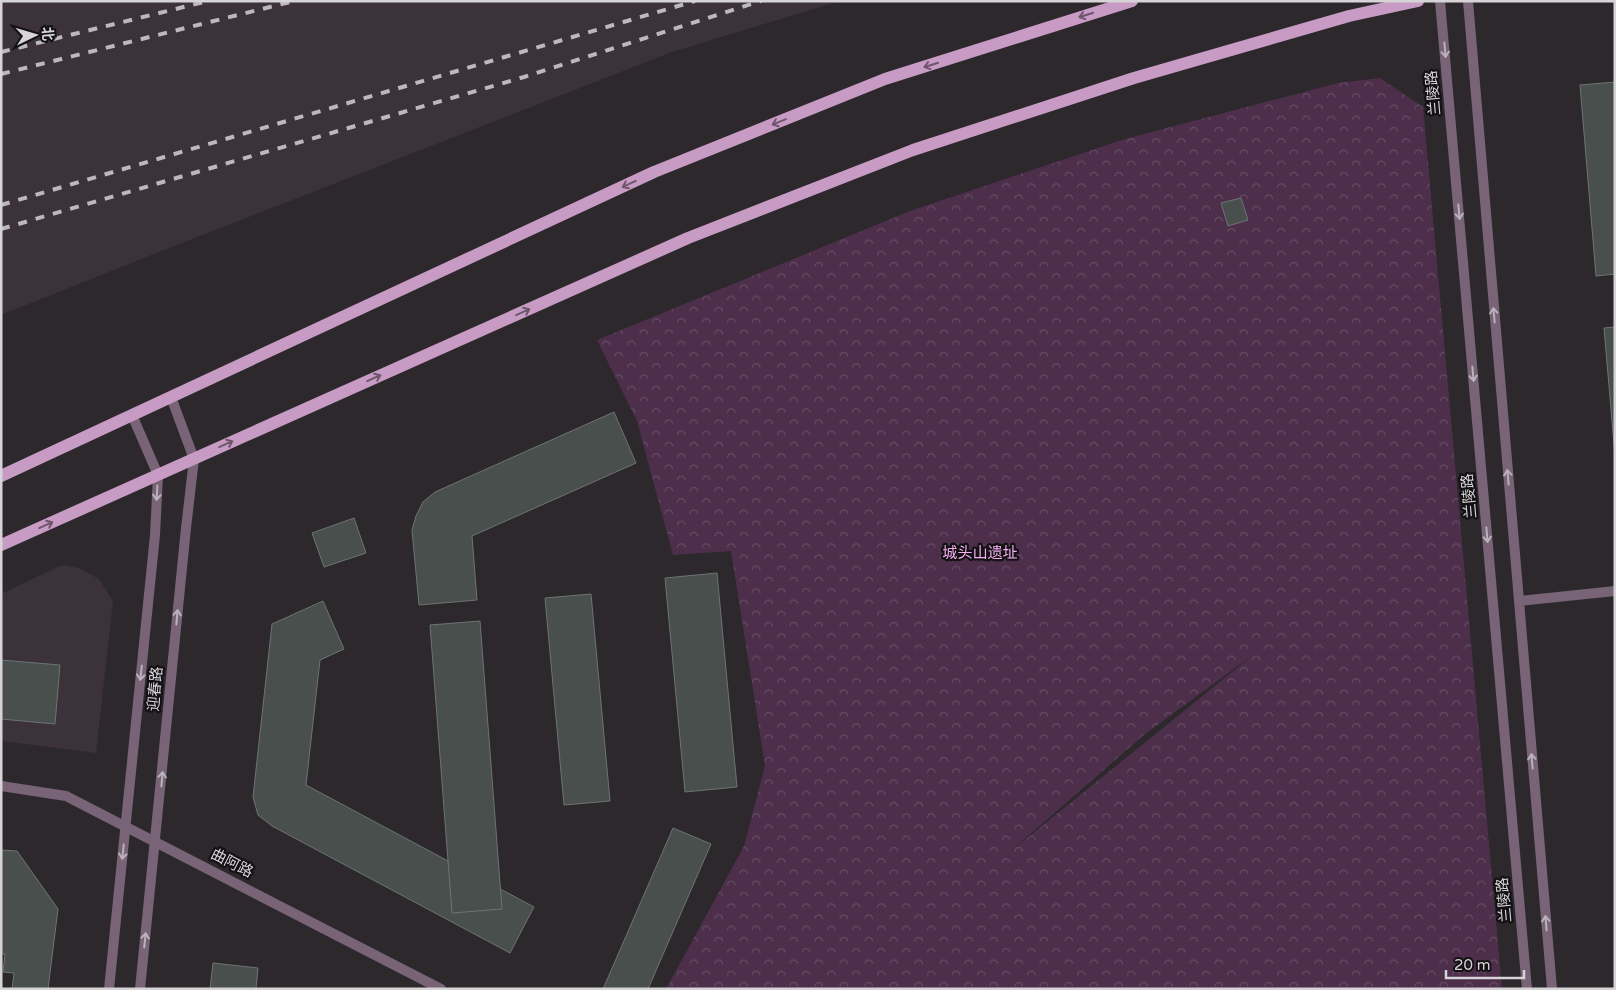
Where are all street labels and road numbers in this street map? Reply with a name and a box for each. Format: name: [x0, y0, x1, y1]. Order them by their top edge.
street label: 兰陵路: [1422, 70, 1444, 116]
street label: 兰陵路: [1458, 473, 1480, 519]
street label: 迎春路: [144, 666, 166, 712]
street label: 曲阿路: [208, 845, 256, 881]
street label: 兰陵路: [1493, 877, 1515, 923]

